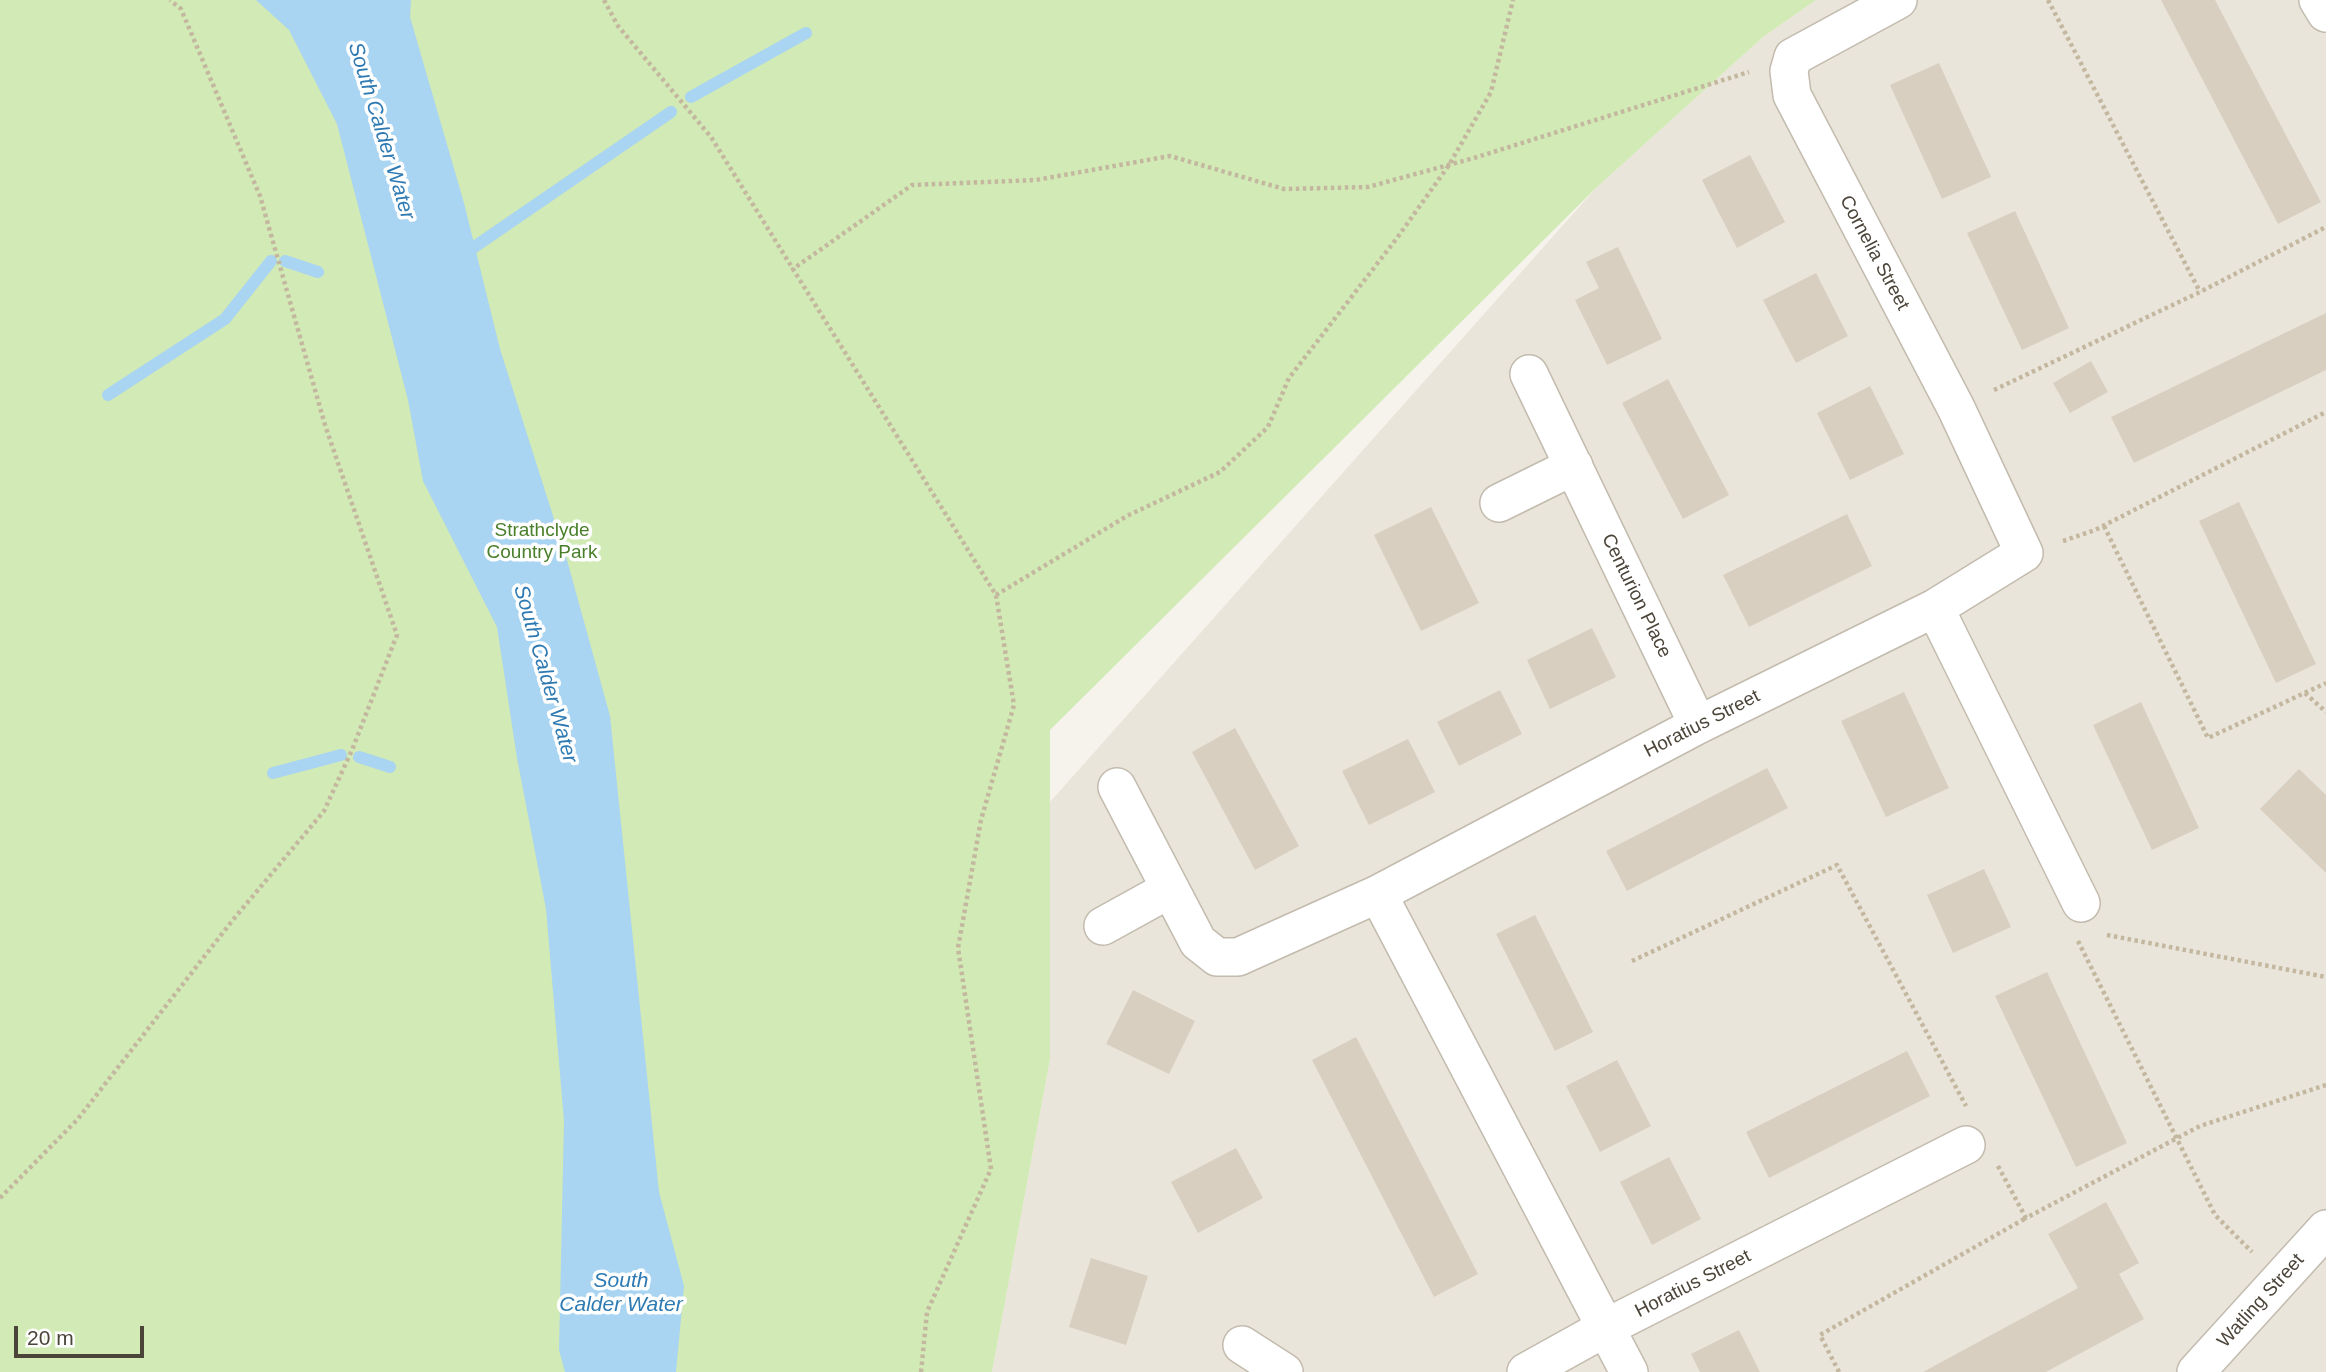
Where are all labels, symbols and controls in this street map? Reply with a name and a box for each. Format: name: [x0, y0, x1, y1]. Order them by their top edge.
water label: South Calder Water: [342, 39, 420, 223]
street label: Cornelia Street: [1834, 192, 1914, 314]
park label: Strathclyde Country Park: [487, 520, 597, 564]
street label: Centurion Place: [1596, 530, 1676, 662]
water label: South Calder Water: [508, 582, 582, 766]
street label: Horatius Street: [1640, 685, 1764, 763]
street label: Horatius Street: [1631, 1245, 1755, 1323]
street label: Watling Street: [2213, 1249, 2309, 1353]
water label: South Calder Water: [559, 1268, 683, 1318]
scale bar: [18, 1312, 147, 1356]
text: 20 m: [27, 1326, 74, 1349]

